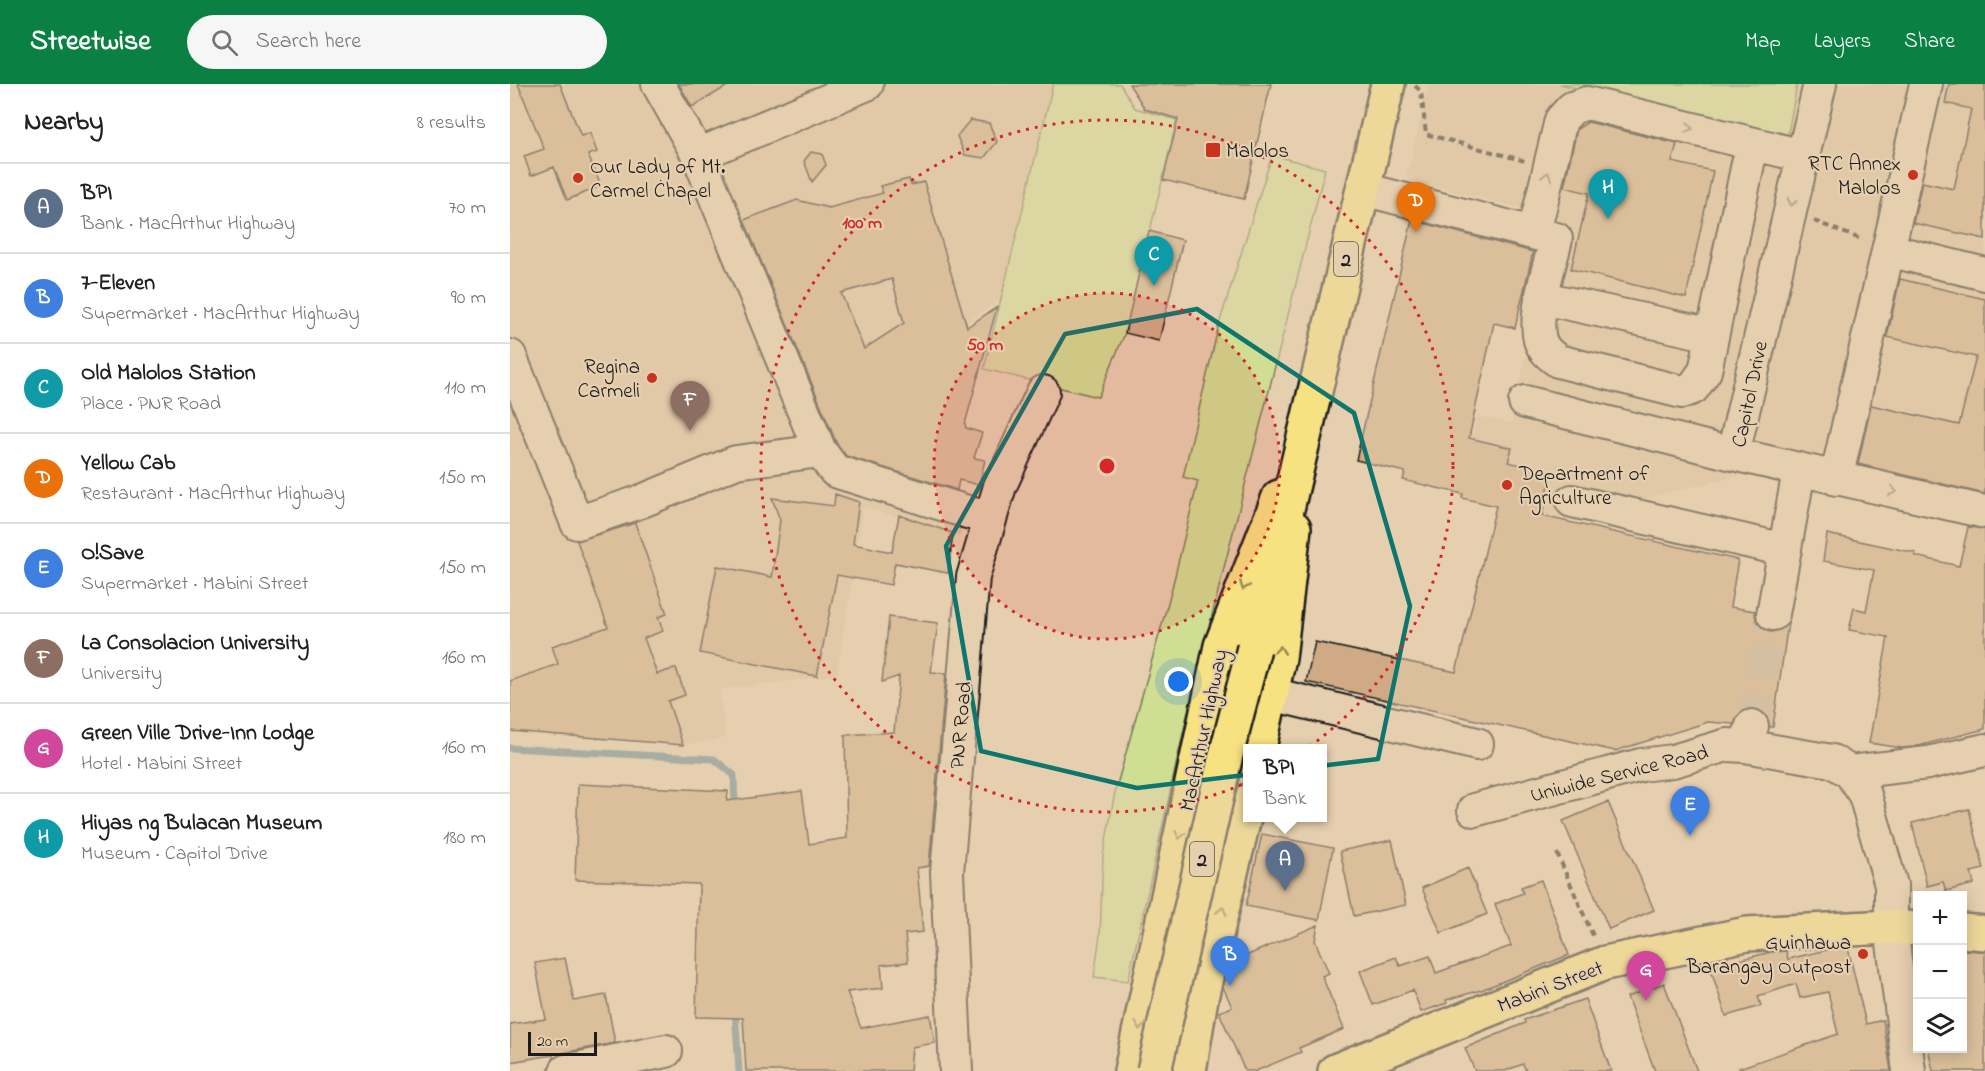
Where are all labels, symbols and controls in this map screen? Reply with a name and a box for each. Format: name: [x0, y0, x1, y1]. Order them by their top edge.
search box: [187, 15, 607, 69]
text: Streetwise: [30, 22, 151, 63]
icon: search: [208, 26, 241, 59]
text: Search here: [256, 26, 361, 58]
text: Map: [1745, 27, 1781, 57]
text: Layers: [1814, 27, 1871, 57]
text: Share: [1904, 27, 1955, 57]
text: Nearby: [24, 104, 103, 142]
text: 8 results: [417, 109, 486, 138]
one-way arrow: [1684, 121, 1694, 134]
place label: Malolos: [1226, 137, 1289, 167]
marker: Malolos: [1204, 141, 1222, 159]
place label: RTC Annex Malolos: [1808, 150, 1901, 204]
place label: Our Lady of Mt. Carmel Chapel: [590, 153, 725, 207]
marker: RTC Annex Malolos: [1906, 168, 1920, 182]
pin: H: [1588, 170, 1628, 219]
marker: Our Lady of Mt. Carmel Chapel: [571, 171, 585, 185]
one-way arrow: [1540, 171, 1552, 182]
text: BPI: [81, 178, 112, 210]
pin: D: [1396, 182, 1436, 232]
text: A: [37, 194, 50, 223]
text: 70 m: [449, 194, 486, 223]
one-way arrow: [1786, 197, 1799, 207]
text: Bank · MacArthur Highway: [81, 210, 295, 239]
text: 100 m: [842, 211, 882, 237]
pin: C: [1134, 236, 1174, 286]
road number: 2: [1334, 242, 1358, 276]
text: 7-Eleven: [81, 268, 155, 300]
text: B: [37, 284, 50, 313]
text: 90 m: [451, 284, 486, 313]
text: Supermarket · MacArthur Highway: [81, 300, 360, 329]
text: 50 m: [967, 333, 1003, 359]
street label: Capitol Drive: [1725, 338, 1777, 450]
place label: Regina Carmeli: [578, 353, 640, 407]
text: Old Malolos Station: [81, 358, 256, 390]
marker: Regina Carmeli: [645, 371, 659, 385]
text: C: [38, 374, 49, 403]
text: 110 m: [444, 374, 486, 403]
pin: F: [670, 382, 710, 431]
text: Place · PNR Road: [81, 390, 221, 419]
text: Yellow Cab: [81, 448, 175, 480]
centre of rings: [1097, 456, 1117, 476]
place label: Department of Agriculture: [1518, 460, 1649, 516]
text: D: [36, 464, 51, 493]
text: 150 m: [439, 464, 486, 493]
marker: Department of Agriculture: [1500, 478, 1514, 492]
text: Restaurant · MacArthur Highway: [81, 480, 345, 509]
one-way arrow: [1888, 484, 1898, 497]
text: O!Save: [81, 538, 144, 570]
text: E: [37, 554, 50, 583]
text: 150 m: [439, 554, 486, 583]
text: Supermarket · Mabini Street: [81, 570, 308, 599]
one-way arrow: [1239, 580, 1251, 591]
text: La Consolacion University: [81, 628, 309, 660]
text: F: [37, 644, 50, 673]
text: 160 m: [442, 644, 486, 673]
one-way arrow: [1273, 646, 1286, 655]
street label: MacArthur Highway: [1173, 647, 1239, 815]
text: University: [81, 660, 162, 689]
your location: [1164, 667, 1193, 696]
street label: PNR Road: [943, 680, 981, 770]
text: Green Ville Drive-Inn Lodge: [81, 718, 314, 750]
text: G: [37, 734, 50, 763]
text: 160 m: [442, 734, 486, 763]
street label: Uniwide Service Road: [1527, 738, 1712, 812]
popup: [1243, 744, 1327, 822]
text: Hotel · Mabini Street: [81, 750, 242, 779]
text: BPI: [1264, 753, 1295, 785]
text: Bank: [1264, 785, 1306, 814]
pin: E: [1670, 786, 1710, 836]
text: Hiyas ng Bulacan Museum: [81, 808, 322, 840]
text: H: [38, 824, 49, 853]
text: 180 m: [443, 824, 486, 853]
one-way arrow: [1174, 830, 1187, 840]
text: Museum · Capitol Drive: [81, 840, 268, 869]
road number: 2: [1190, 842, 1214, 876]
pin: A: [1266, 842, 1304, 891]
map controls: [1913, 891, 1967, 1053]
button: +: [1913, 891, 1967, 945]
one-way arrow: [1214, 906, 1227, 916]
place label: Guinhawa Barangay Outpost: [1686, 929, 1851, 985]
pin: B: [1210, 936, 1250, 986]
button: −: [1913, 945, 1967, 999]
marker: Guinhawa Barangay Outpost: [1856, 947, 1870, 961]
pin: G: [1626, 952, 1666, 1001]
street label: Mabini Street: [1493, 954, 1608, 1022]
button: layers: [1913, 999, 1967, 1053]
one-way arrow: [1134, 1021, 1147, 1031]
scale bar: [528, 1029, 597, 1056]
text: 20 m: [537, 1030, 568, 1054]

